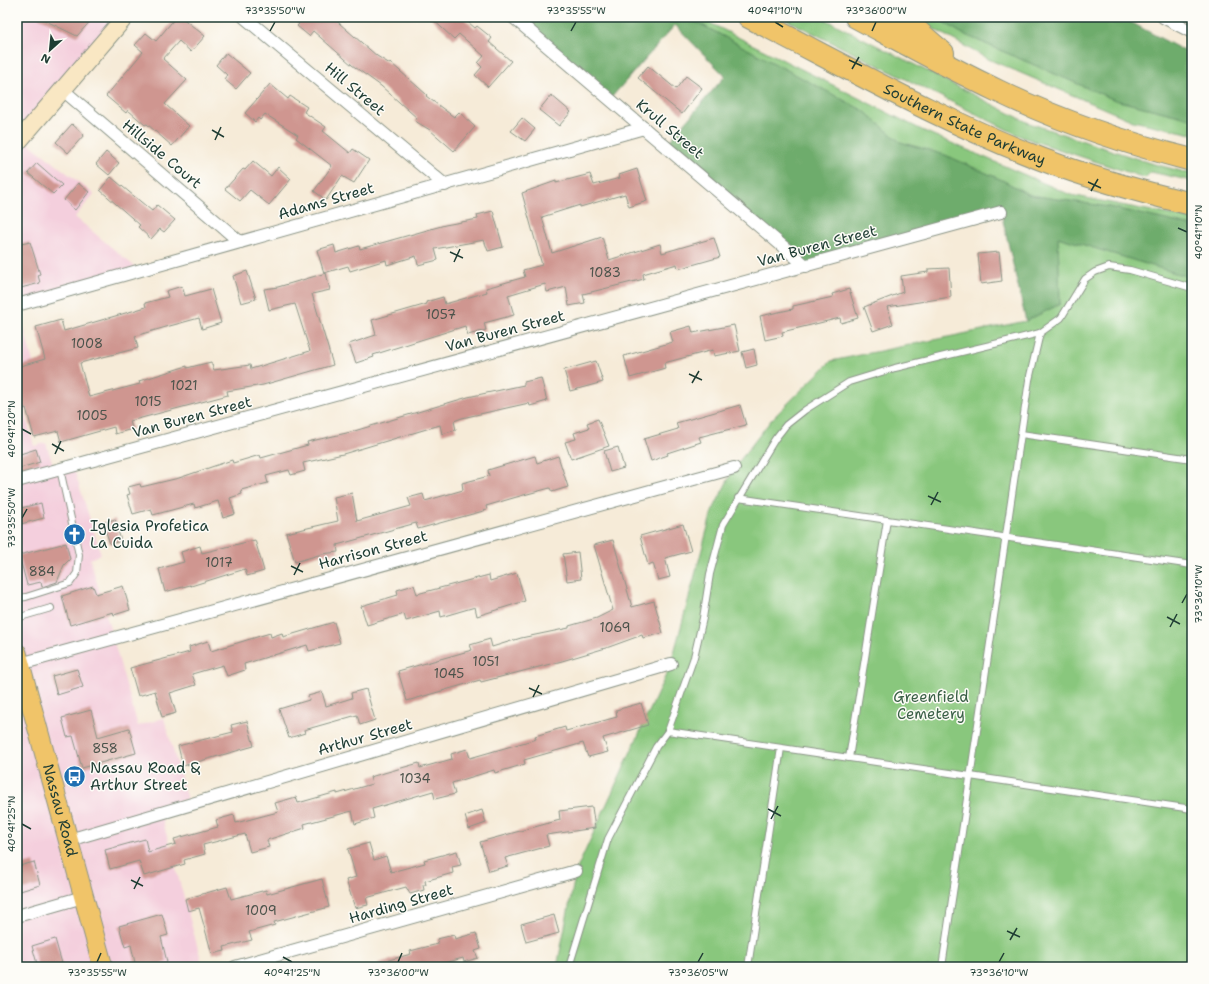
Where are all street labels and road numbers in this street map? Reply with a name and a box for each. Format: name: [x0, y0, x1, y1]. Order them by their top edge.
street label: Hill Street: [321, 58, 389, 120]
street label: Southern State Parkway: [880, 79, 1049, 170]
street label: Krull Street: [632, 95, 708, 163]
street label: Hillside Court: [118, 115, 206, 193]
street label: Adams Street: [276, 178, 376, 224]
street label: Van Buren Street: [755, 220, 879, 272]
street label: Van Buren Street: [443, 305, 567, 357]
street label: Van Buren Street: [130, 391, 254, 443]
street label: Harrison Street: [316, 526, 430, 574]
street label: Arthur Street: [315, 714, 415, 760]
street label: Nassau Road: [38, 762, 82, 859]
street label: Harding Street: [347, 880, 455, 928]

